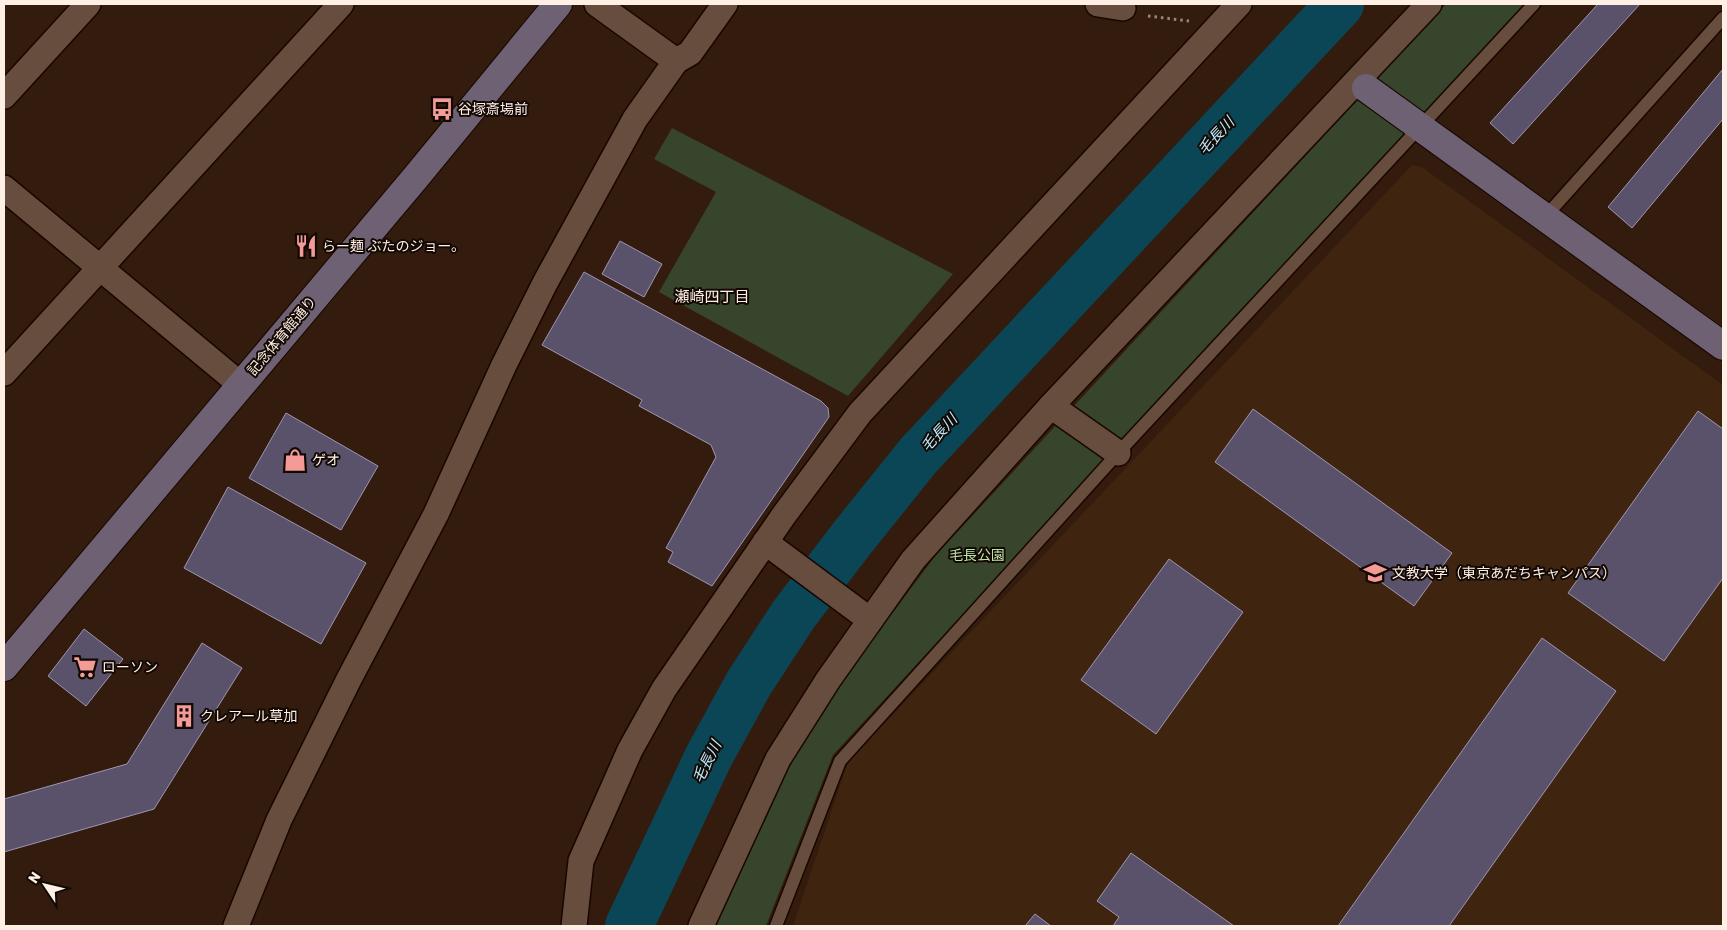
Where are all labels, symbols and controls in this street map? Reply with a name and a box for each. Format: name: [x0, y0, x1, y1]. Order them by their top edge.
bus stop icon: 谷塚斎場前: [429, 96, 455, 122]
place label: 谷塚斎場前: [458, 101, 528, 118]
water label: 毛長川: [1194, 112, 1239, 159]
restaurant icon: らー麺 ぶたのジョー。: [293, 233, 319, 259]
place label: らー麺 ぶたのジョー。: [322, 238, 465, 255]
district label: 瀬崎四丁目: [674, 288, 750, 306]
street label: 記念体育館通り: [244, 293, 320, 379]
water label: 毛長川: [917, 409, 962, 456]
shop icon: ゲオ: [282, 447, 308, 473]
place label: ゲオ: [312, 452, 340, 469]
park label: 毛長公園: [949, 547, 1005, 564]
school or university icon: 文教大学（東京あだちキャンパス）: [1362, 560, 1388, 586]
place label: 文教大学（東京あだちキャンパス）: [1392, 565, 1616, 582]
supermarket icon: ローソン: [72, 654, 98, 680]
place label: ローソン: [102, 659, 158, 676]
building icon: クレアール草加: [171, 703, 197, 729]
place label: クレアール草加: [200, 708, 297, 725]
water label: 毛長川: [689, 736, 726, 786]
north arrow: [20, 860, 70, 910]
text: N: [25, 869, 45, 887]

